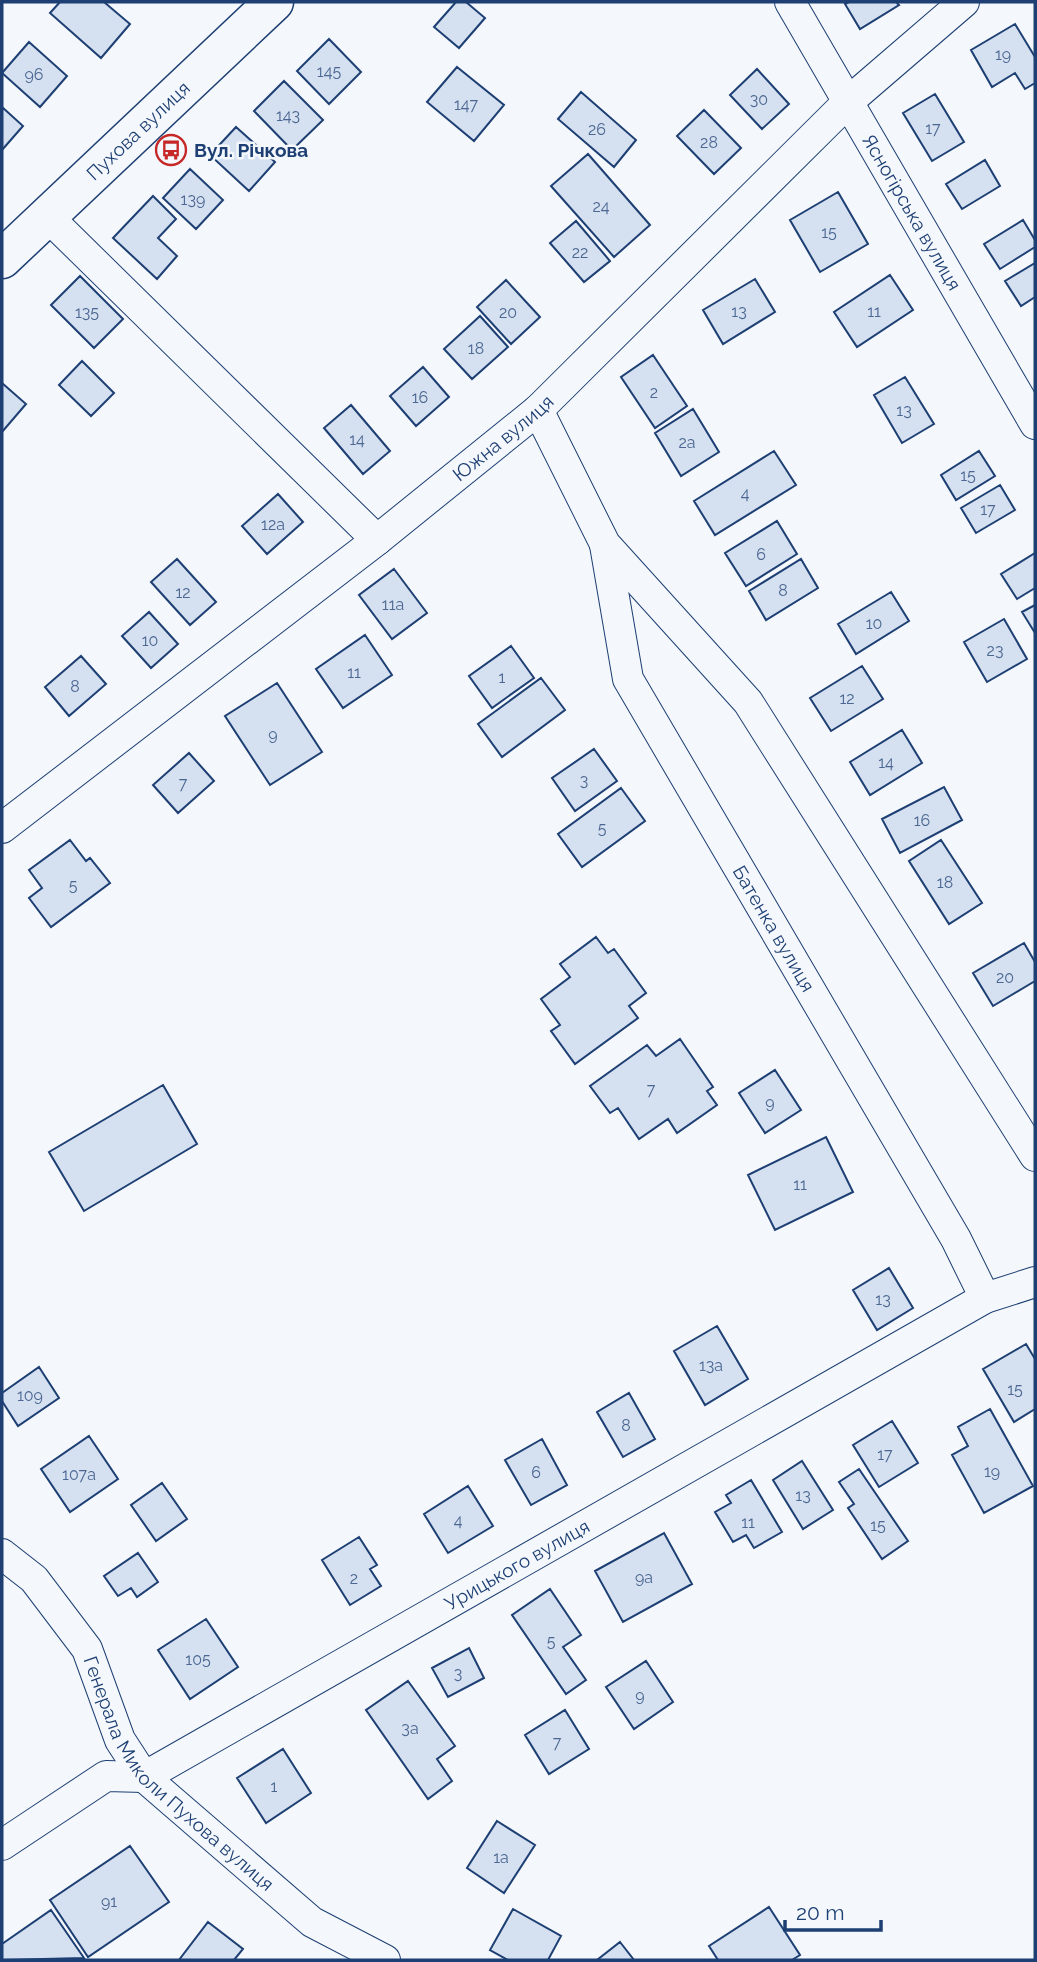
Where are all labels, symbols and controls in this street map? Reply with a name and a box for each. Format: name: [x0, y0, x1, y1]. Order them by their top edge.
house number: 19: [995, 45, 1011, 64]
house number: 145: [317, 62, 341, 81]
house number: 96: [24, 65, 44, 84]
street label: Пухова вулиця: [82, 77, 194, 184]
house number: 30: [750, 90, 768, 109]
house number: 147: [454, 95, 478, 114]
house number: 143: [276, 106, 300, 125]
house number: 17: [925, 119, 941, 138]
house number: 26: [588, 120, 606, 139]
street label: Ясногірська вулиця: [858, 130, 966, 294]
bus stop icon: Вул. Річкова: [154, 133, 188, 167]
house number: 28: [700, 133, 718, 152]
place label: Вул. Річкова: [194, 139, 308, 161]
house number: 139: [181, 190, 205, 209]
house number: 24: [592, 197, 610, 216]
house number: 15: [821, 223, 837, 242]
house number: 22: [572, 243, 588, 262]
house number: 13: [731, 302, 747, 321]
house number: 11: [867, 302, 881, 321]
house number: 135: [75, 303, 99, 322]
house number: 20: [499, 303, 517, 322]
house number: 18: [468, 339, 484, 358]
house number: 2: [650, 383, 658, 402]
house number: 16: [412, 388, 428, 407]
street label: Южна вулиця: [448, 390, 558, 485]
house number: 13: [896, 401, 912, 420]
house number: 14: [349, 430, 365, 449]
house number: 2а: [678, 433, 696, 452]
house number: 15: [960, 466, 976, 485]
house number: 4: [741, 484, 750, 503]
house number: 17: [980, 500, 996, 519]
house number: 12а: [261, 515, 285, 534]
house number: 6: [756, 545, 766, 564]
house number: 8: [778, 581, 788, 600]
house number: 12: [175, 583, 191, 602]
house number: 11а: [382, 595, 404, 614]
house number: 10: [866, 614, 882, 633]
house number: 10: [142, 631, 158, 650]
house number: 23: [987, 641, 1003, 660]
house number: 11: [347, 663, 361, 682]
house number: 1: [499, 668, 506, 687]
house number: 8: [70, 677, 80, 696]
house number: 12: [839, 689, 855, 708]
house number: 9: [268, 725, 278, 744]
house number: 14: [878, 753, 894, 772]
house number: 3: [580, 771, 588, 790]
house number: 7: [179, 774, 188, 793]
house number: 16: [914, 811, 930, 830]
house number: 5: [598, 819, 607, 838]
street label: Батенка вулиця: [729, 861, 820, 995]
house number: 18: [937, 873, 953, 892]
house number: 5: [69, 876, 78, 895]
house number: 20: [996, 968, 1014, 987]
house number: 7: [647, 1080, 656, 1099]
house number: 9: [765, 1093, 775, 1112]
house number: 11: [793, 1175, 807, 1194]
house number: 13: [875, 1290, 891, 1309]
house number: 13а: [699, 1356, 723, 1375]
house number: 15: [1007, 1380, 1023, 1399]
house number: 109: [17, 1386, 43, 1405]
house number: 8: [621, 1416, 631, 1435]
house number: 17: [877, 1445, 893, 1464]
house number: 19: [984, 1462, 1000, 1481]
house number: 6: [531, 1463, 541, 1482]
house number: 107а: [62, 1465, 96, 1484]
house number: 13: [795, 1486, 811, 1505]
house number: 4: [454, 1511, 463, 1530]
house number: 11: [741, 1513, 755, 1532]
street label: Урицького вулиця: [441, 1515, 593, 1615]
house number: 15: [870, 1516, 886, 1535]
house number: 9а: [635, 1568, 653, 1587]
house number: 2: [350, 1569, 358, 1588]
house number: 5: [547, 1632, 556, 1651]
house number: 105: [185, 1650, 211, 1669]
street label: Генерала Миколи Пухова вулиця: [79, 1653, 278, 1895]
house number: 3: [454, 1664, 462, 1683]
house number: 9: [635, 1686, 645, 1705]
house number: 3а: [401, 1719, 419, 1738]
house number: 7: [553, 1733, 562, 1752]
house number: 1: [271, 1777, 278, 1796]
house number: 1а: [493, 1848, 509, 1867]
scale bar: [785, 1888, 881, 1932]
house number: 91: [101, 1892, 117, 1911]
text: 20 m: [796, 1900, 844, 1925]

